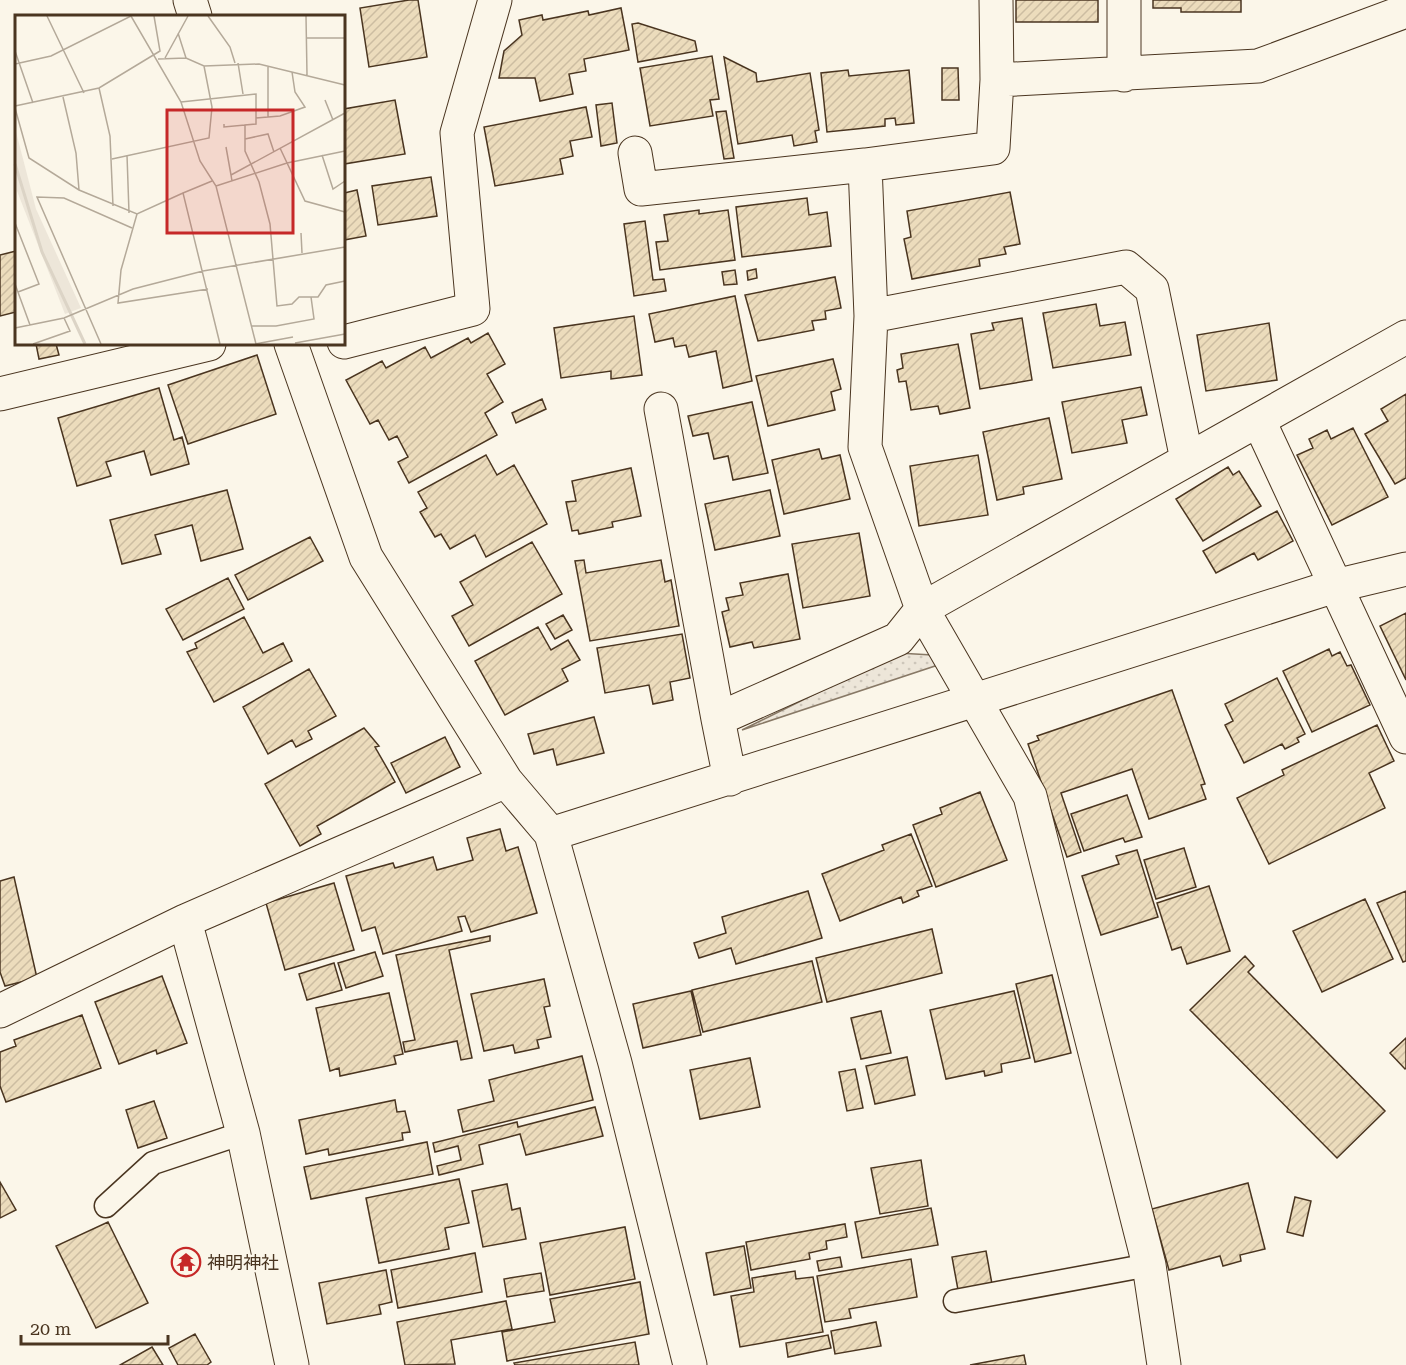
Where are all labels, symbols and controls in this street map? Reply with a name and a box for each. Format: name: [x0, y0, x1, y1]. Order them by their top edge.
inset map: [15, 15, 345, 345]
temple icon: 神明神社: [170, 1246, 202, 1278]
place label: 神明神社: [207, 1252, 279, 1273]
scale bar: [21, 1308, 168, 1346]
text: 20 m: [30, 1318, 71, 1339]

